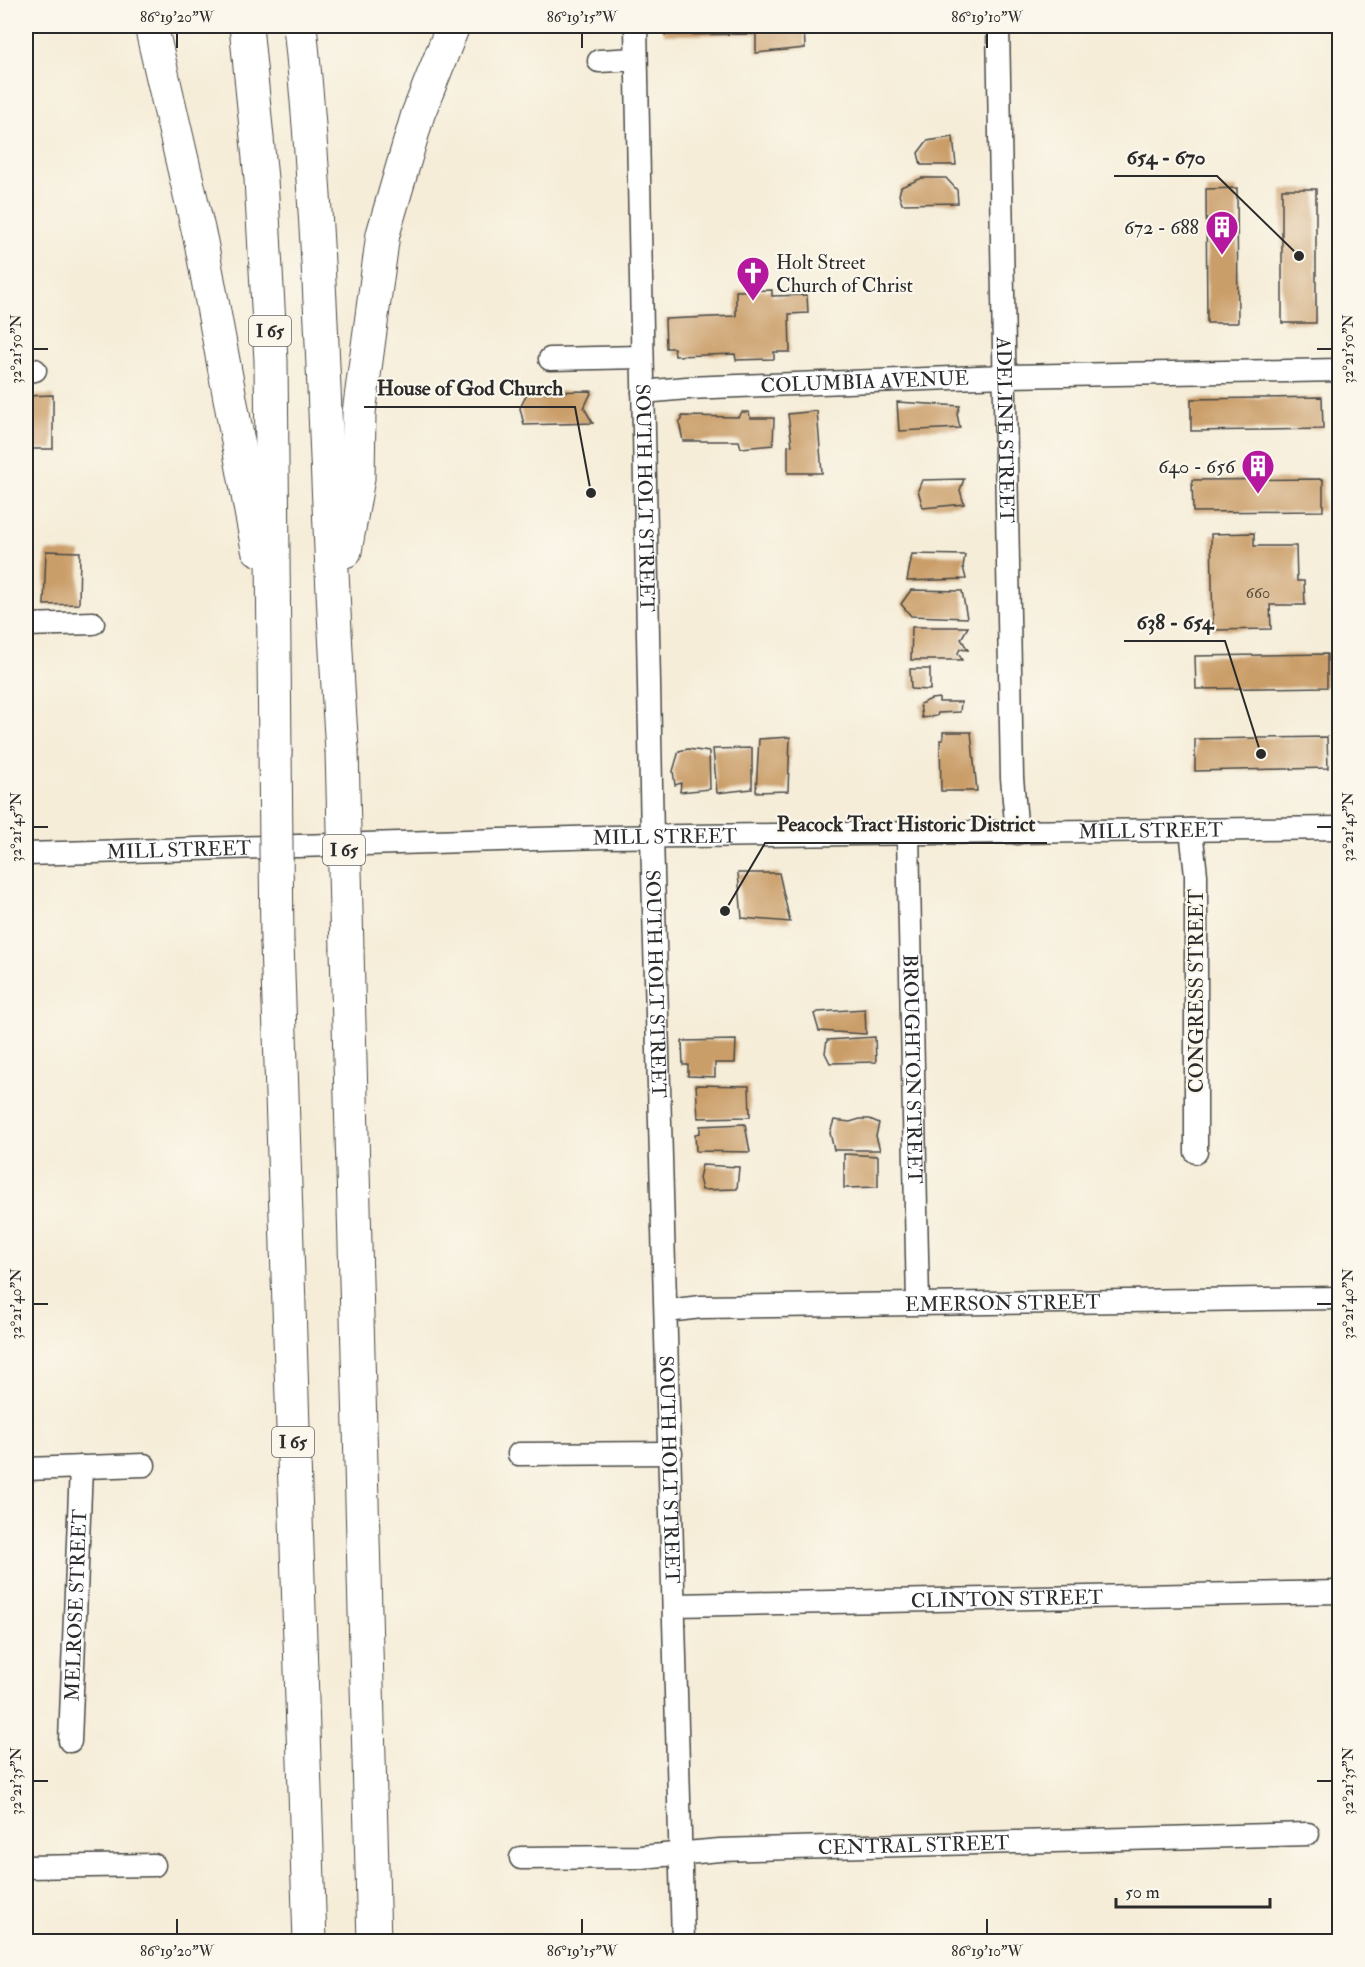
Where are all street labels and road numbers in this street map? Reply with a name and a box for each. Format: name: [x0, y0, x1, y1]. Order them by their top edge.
road number: I 65: [249, 316, 291, 346]
street label: ADELINE STREET: [991, 336, 1020, 523]
street label: COLUMBIA AVENUE: [760, 365, 969, 398]
street label: SOUTH HOLT STREET: [631, 384, 660, 612]
street label: MILL STREET: [1078, 817, 1223, 844]
street label: MILL STREET: [592, 823, 737, 850]
street label: MILL STREET: [106, 835, 252, 864]
road number: I 65: [323, 835, 365, 865]
street label: SOUTH HOLT STREET: [640, 869, 672, 1098]
street label: CONGRESS STREET: [1184, 889, 1209, 1093]
street label: BROUGHTON STREET: [898, 954, 928, 1184]
street label: EMERSON STREET: [905, 1289, 1101, 1317]
street label: SOUTH HOLT STREET: [654, 1355, 685, 1584]
road number: I 65: [272, 1427, 314, 1457]
street label: MELROSE STREET: [59, 1508, 92, 1702]
street label: CLINTON STREET: [911, 1584, 1103, 1613]
street label: CENTRAL STREET: [817, 1830, 1010, 1860]

